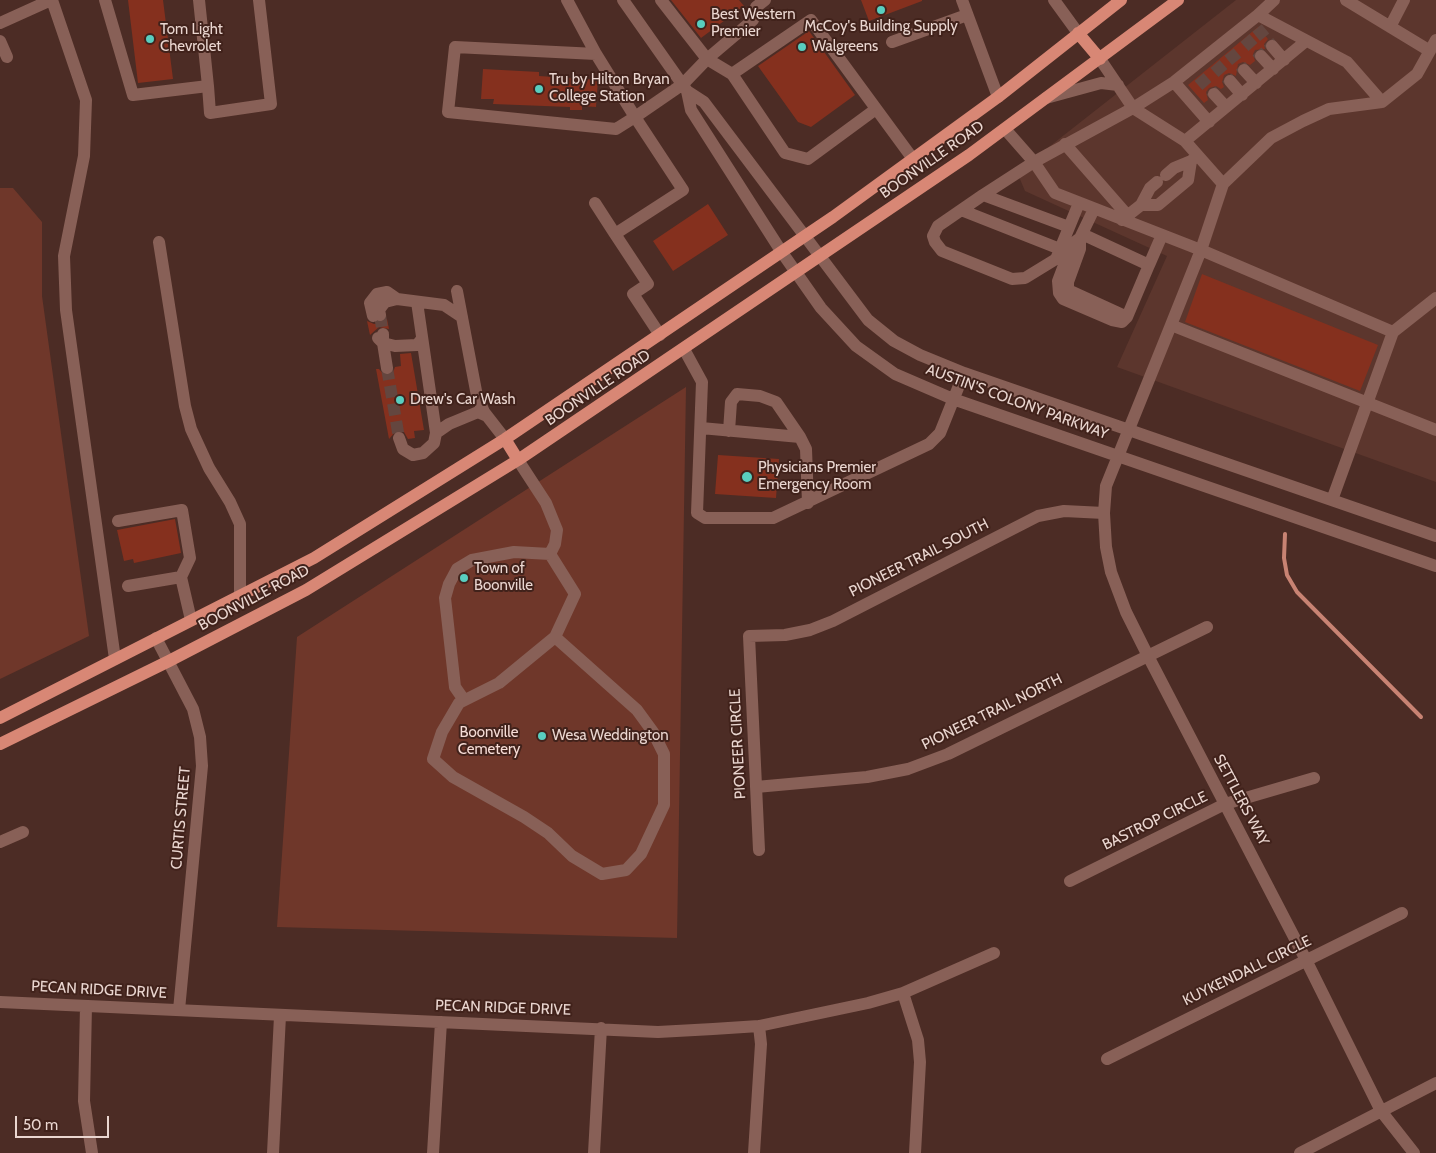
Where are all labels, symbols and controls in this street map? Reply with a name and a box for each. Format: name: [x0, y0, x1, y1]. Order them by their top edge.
marker: McCoy's Building Supply: [875, 4, 887, 16]
place label: Best Western Premier: [711, 6, 796, 41]
marker: Best Western Premier: [695, 18, 707, 30]
place label: McCoy's Building Supply: [804, 18, 958, 36]
place label: Tom Light Chevrolet: [160, 21, 223, 56]
marker: Tom Light Chevrolet: [144, 33, 156, 45]
place label: Walgreens: [812, 38, 878, 56]
marker: Walgreens: [796, 41, 808, 53]
place label: Tru by Hilton Bryan College Station: [549, 71, 670, 106]
marker: Tru by Hilton Bryan College Station: [533, 83, 545, 95]
street label: BOONVILLE ROAD: [877, 117, 987, 203]
street label: BOONVILLE ROAD: [542, 346, 654, 430]
street label: AUSTIN'S COLONY PARKWAY: [923, 361, 1111, 443]
place label: Drew's Car Wash: [410, 391, 516, 409]
marker: Drew's Car Wash: [394, 394, 406, 406]
place label: Physicians Premier Emergency Room: [758, 459, 876, 494]
marker: Physicians Premier Emergency Room: [740, 470, 754, 484]
street label: PIONEER TRAIL SOUTH: [846, 515, 992, 601]
place label: Town of Boonville: [474, 560, 533, 595]
street label: BOONVILLE ROAD: [196, 561, 312, 635]
marker: Town of Boonville: [458, 572, 470, 584]
street label: PIONEER TRAIL NORTH: [919, 670, 1065, 754]
street label: PIONEER CIRCLE: [726, 688, 750, 800]
park label: Boonville Cemetery: [458, 724, 520, 759]
place label: Wesa Weddington: [552, 727, 669, 745]
marker: Wesa Weddington: [536, 730, 548, 742]
street label: SETTLERS WAY: [1209, 751, 1273, 849]
street label: CURTIS STREET: [168, 766, 194, 870]
street label: BASTROP CIRCLE: [1100, 788, 1210, 854]
street label: KUYKENDALL CIRCLE: [1180, 932, 1314, 1010]
street label: PECAN RIDGE DRIVE: [31, 977, 167, 1003]
street label: PECAN RIDGE DRIVE: [435, 997, 571, 1019]
scale bar: [18, 1106, 111, 1138]
text: 50 m: [23, 1116, 58, 1134]

